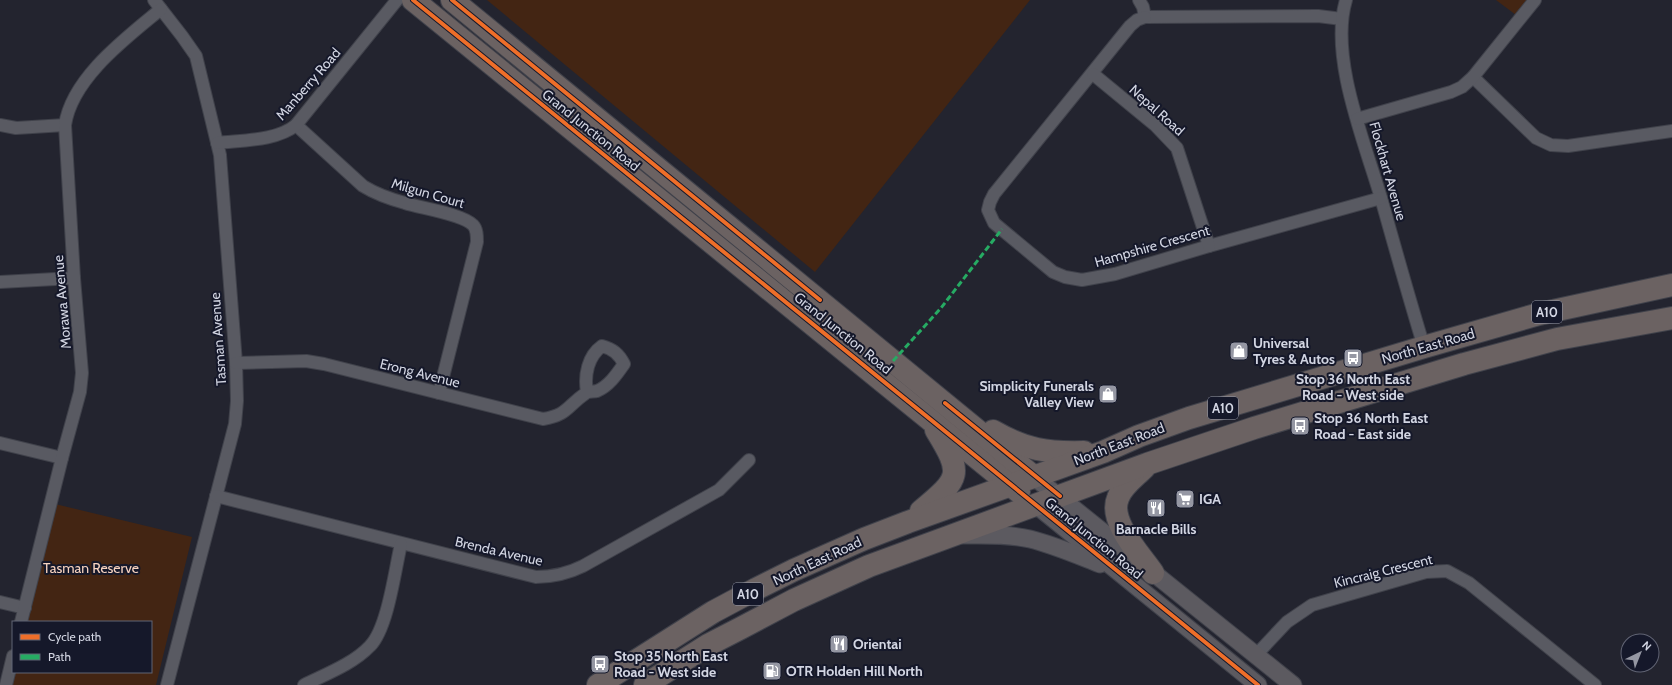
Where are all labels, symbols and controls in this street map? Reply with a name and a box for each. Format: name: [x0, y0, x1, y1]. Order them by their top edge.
street label: Manberry Road: [272, 44, 344, 124]
street label: Nepal Road: [1126, 81, 1188, 139]
street label: Grand Junction Road: [538, 85, 644, 175]
street label: Flockhart Avenue: [1365, 120, 1411, 222]
street label: Milgun Court: [389, 174, 467, 212]
street label: Hampshire Crescent: [1092, 221, 1212, 271]
street label: Morawa Avenue: [49, 254, 75, 350]
street label: Grand Junction Road: [790, 288, 896, 378]
street label: Tasman Avenue: [206, 292, 230, 386]
road number: A10: [1532, 301, 1562, 323]
street label: North East Road: [1379, 324, 1477, 368]
place label: Universal Tyres & Autos: [1253, 334, 1335, 368]
shop icon: Universal Tyres & Autos: [1228, 340, 1250, 362]
bus stop icon: Stop 36 North East Road - West side: [1342, 347, 1364, 369]
street label: Erong Avenue: [378, 354, 462, 392]
place label: Stop 36 North East Road - West side: [1296, 370, 1410, 404]
place label: Simplicity Funerals Valley View: [979, 377, 1095, 411]
shop icon: Simplicity Funerals Valley View: [1097, 383, 1119, 405]
road number: A10: [1208, 397, 1238, 419]
place label: Stop 36 North East Road - East side: [1314, 409, 1428, 443]
bus stop icon: Stop 36 North East Road - East side: [1289, 415, 1311, 437]
street label: North East Road: [1071, 418, 1167, 470]
supermarket icon: IGA: [1174, 488, 1196, 510]
place label: IGA: [1199, 490, 1221, 508]
street label: Grand Junction Road: [1041, 493, 1147, 583]
restaurant icon: Barnacle Bills: [1145, 497, 1167, 519]
place label: Barnacle Bills: [1116, 520, 1196, 538]
street label: Brenda Avenue: [453, 532, 545, 570]
street label: North East Road: [770, 533, 864, 589]
street label: Kincraig Crescent: [1332, 550, 1435, 592]
park label: Tasman Reserve: [43, 559, 139, 577]
road number: A10: [733, 583, 763, 605]
legend: [12, 621, 152, 673]
text: Cycle path: [48, 629, 101, 644]
restaurant icon: Orientai: [828, 633, 850, 655]
north arrow: [1620, 633, 1660, 673]
place label: Orientai: [853, 635, 902, 653]
text: N: [1639, 638, 1654, 653]
place label: Stop 35 North East Road - West side: [614, 647, 728, 681]
text: Path: [48, 649, 71, 664]
bus stop icon: Stop 35 North East Road - West side: [589, 653, 611, 675]
fuel station icon: OTR Holden Hill North: [761, 660, 783, 682]
place label: OTR Holden Hill North: [786, 662, 923, 680]

